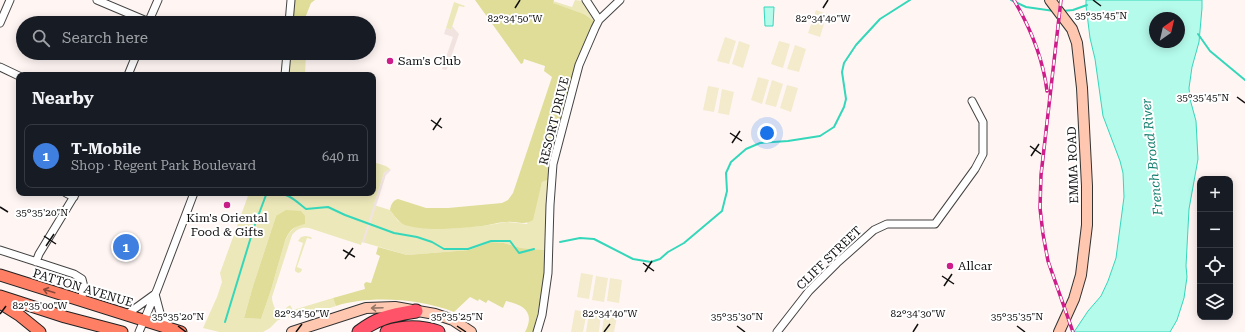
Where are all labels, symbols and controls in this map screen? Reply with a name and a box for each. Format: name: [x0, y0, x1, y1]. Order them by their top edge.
text: 35°35'45"N: [1075, 10, 1127, 21]
north arrow: [1149, 12, 1185, 48]
text: 82°34'50"W: [488, 13, 543, 24]
text: 82°34'40"W: [796, 13, 851, 24]
search box: [16, 16, 376, 60]
icon: search: [30, 27, 52, 49]
text: Search here: [62, 29, 148, 47]
place label: Sam's Club: [398, 54, 461, 68]
marker: Sam's Club: [385, 56, 395, 66]
street label: RESORT DRIVE: [536, 75, 572, 167]
text: Nearby: [32, 88, 94, 108]
text: 35°35'45"N: [1177, 92, 1229, 103]
water label: French Broad River: [1138, 97, 1166, 217]
your location: [757, 123, 777, 143]
street label: EMMA ROAD: [1065, 126, 1081, 204]
text: T-Mobile: [71, 140, 141, 158]
text: 1: [42, 149, 50, 164]
text: 640 m: [322, 149, 359, 164]
text: Shop · Regent Park Boulevard: [71, 158, 256, 173]
map controls: [1197, 176, 1233, 320]
button: +: [1197, 176, 1233, 212]
marker: Kim's Oriental Food & Gifts: [222, 200, 232, 210]
text: 35°35'20"N: [16, 207, 68, 218]
place label: Kim's Oriental Food & Gifts: [186, 211, 268, 239]
button: −: [1197, 212, 1233, 248]
street label: CLIFF STREET: [794, 223, 864, 293]
pin: 1: [113, 232, 139, 262]
button: locate: [1197, 248, 1233, 284]
place label: Allcar: [958, 259, 992, 273]
marker: Allcar: [945, 261, 955, 271]
street label: PATTON AVENUE: [31, 266, 135, 310]
button: layers: [1197, 284, 1233, 320]
one-way arrow: [43, 287, 56, 294]
text: 82°35'00"W: [13, 300, 68, 311]
one-way arrow: [371, 304, 384, 312]
text: 82°34'50"W: [275, 308, 330, 319]
text: 82°34'40"W: [583, 308, 638, 319]
text: 82°34'30"W: [891, 308, 946, 319]
text: 35°35'20"N: [152, 311, 204, 322]
text: 35°35'25"N: [431, 311, 483, 322]
text: 35°35'30"N: [711, 311, 763, 322]
text: 35°35'35"N: [991, 311, 1043, 322]

